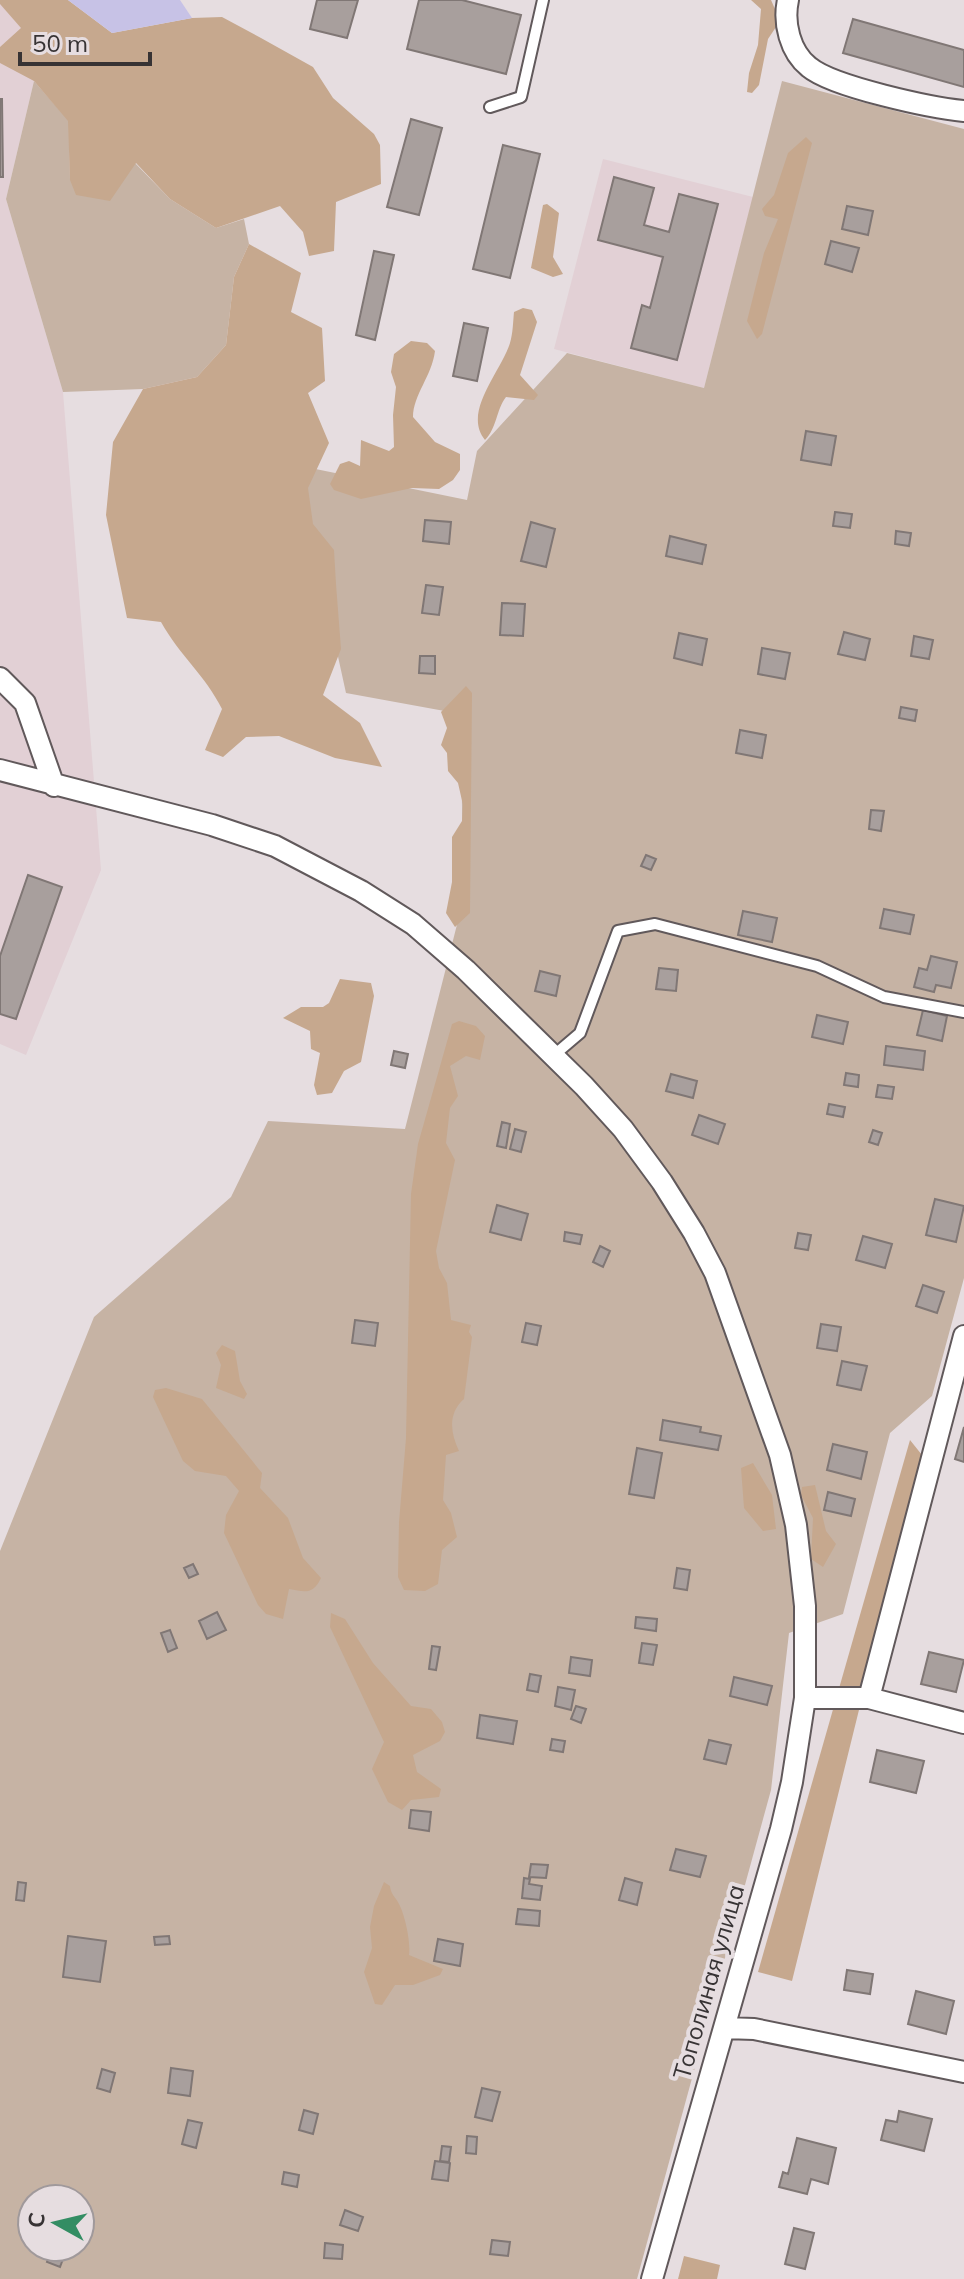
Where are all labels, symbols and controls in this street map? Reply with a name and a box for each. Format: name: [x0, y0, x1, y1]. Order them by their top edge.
scale bar: [20, 16, 150, 66]
text: 50 m: [32, 28, 88, 58]
street label: Тополиная улица: [666, 1881, 750, 2083]
north arrow: [16, 2183, 96, 2263]
text: С: [21, 2211, 51, 2230]

